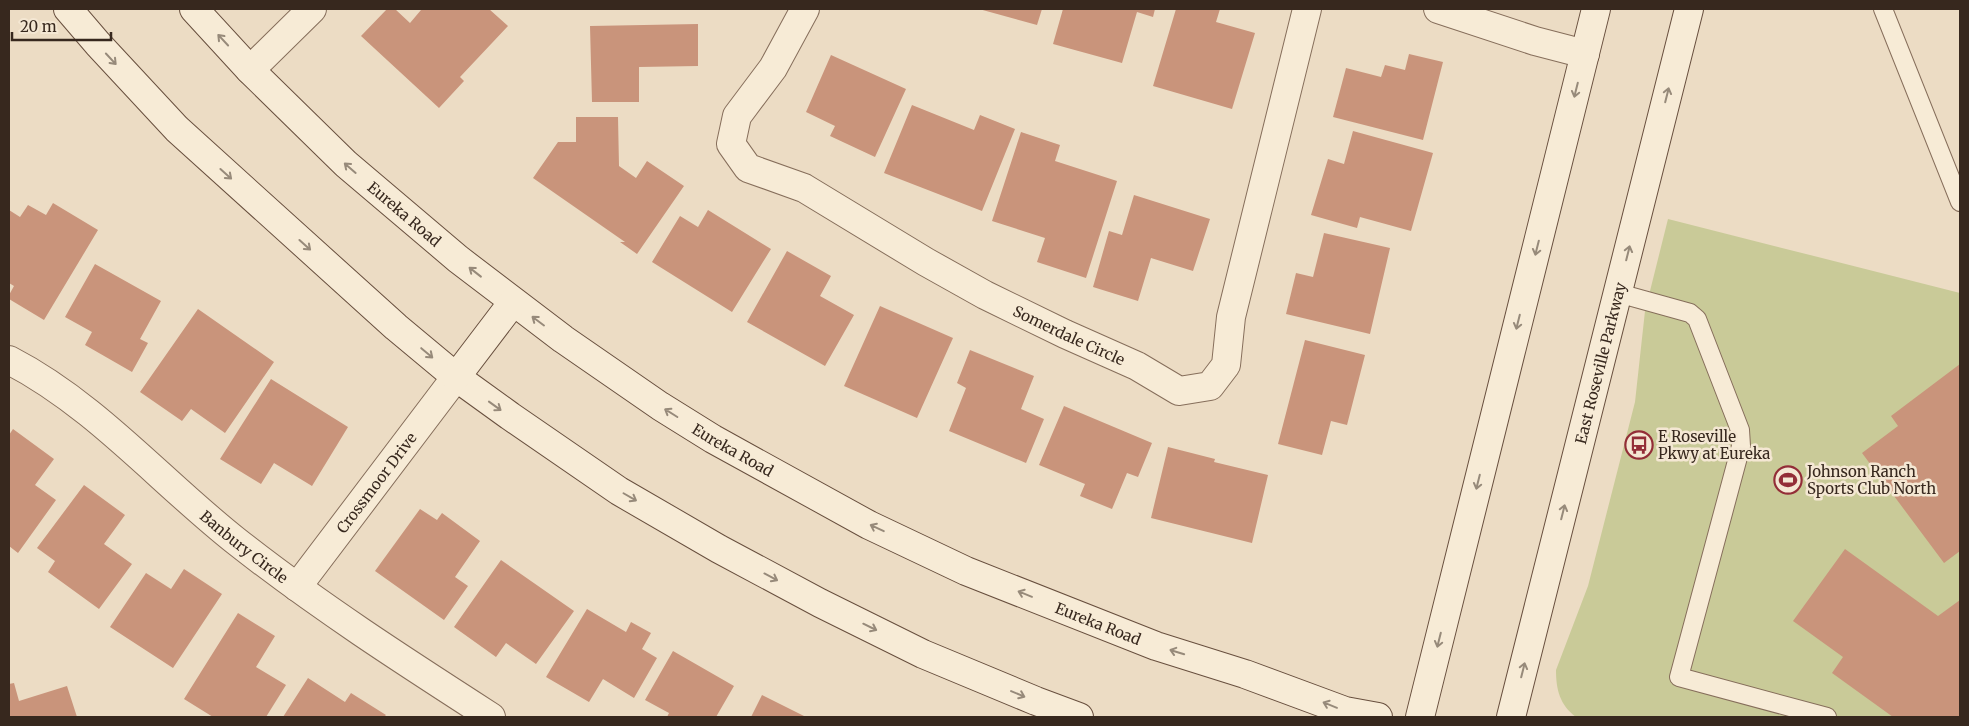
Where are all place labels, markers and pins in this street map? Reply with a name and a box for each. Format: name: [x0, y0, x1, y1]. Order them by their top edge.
place label: E Roseville Pkwy at Eureka: [1658, 427, 1770, 463]
bus stop icon: E Roseville Pkwy at Eureka: [1624, 430, 1654, 460]
place label: Johnson Ranch Sports Club North: [1806, 462, 1936, 498]
sports icon: Johnson Ranch Sports Club North: [1773, 465, 1803, 495]

